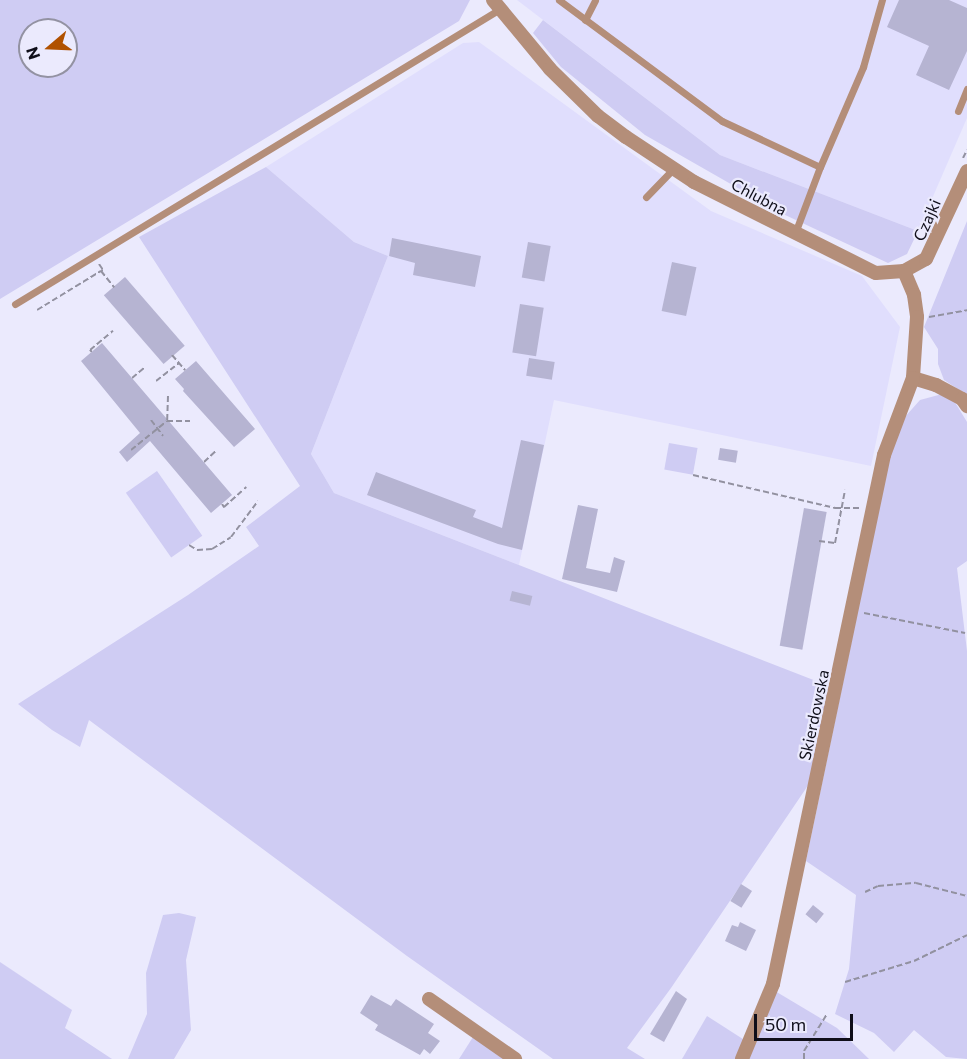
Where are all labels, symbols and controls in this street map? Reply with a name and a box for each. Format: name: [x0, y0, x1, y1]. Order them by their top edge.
north arrow: [18, 18, 78, 78]
text: N: [21, 45, 43, 62]
street label: Chlubna: [728, 174, 790, 220]
street label: Czajki: [909, 196, 945, 244]
street label: Skierdowska: [795, 668, 833, 762]
scale bar: [757, 1002, 856, 1040]
text: 50 m: [765, 1013, 806, 1035]

